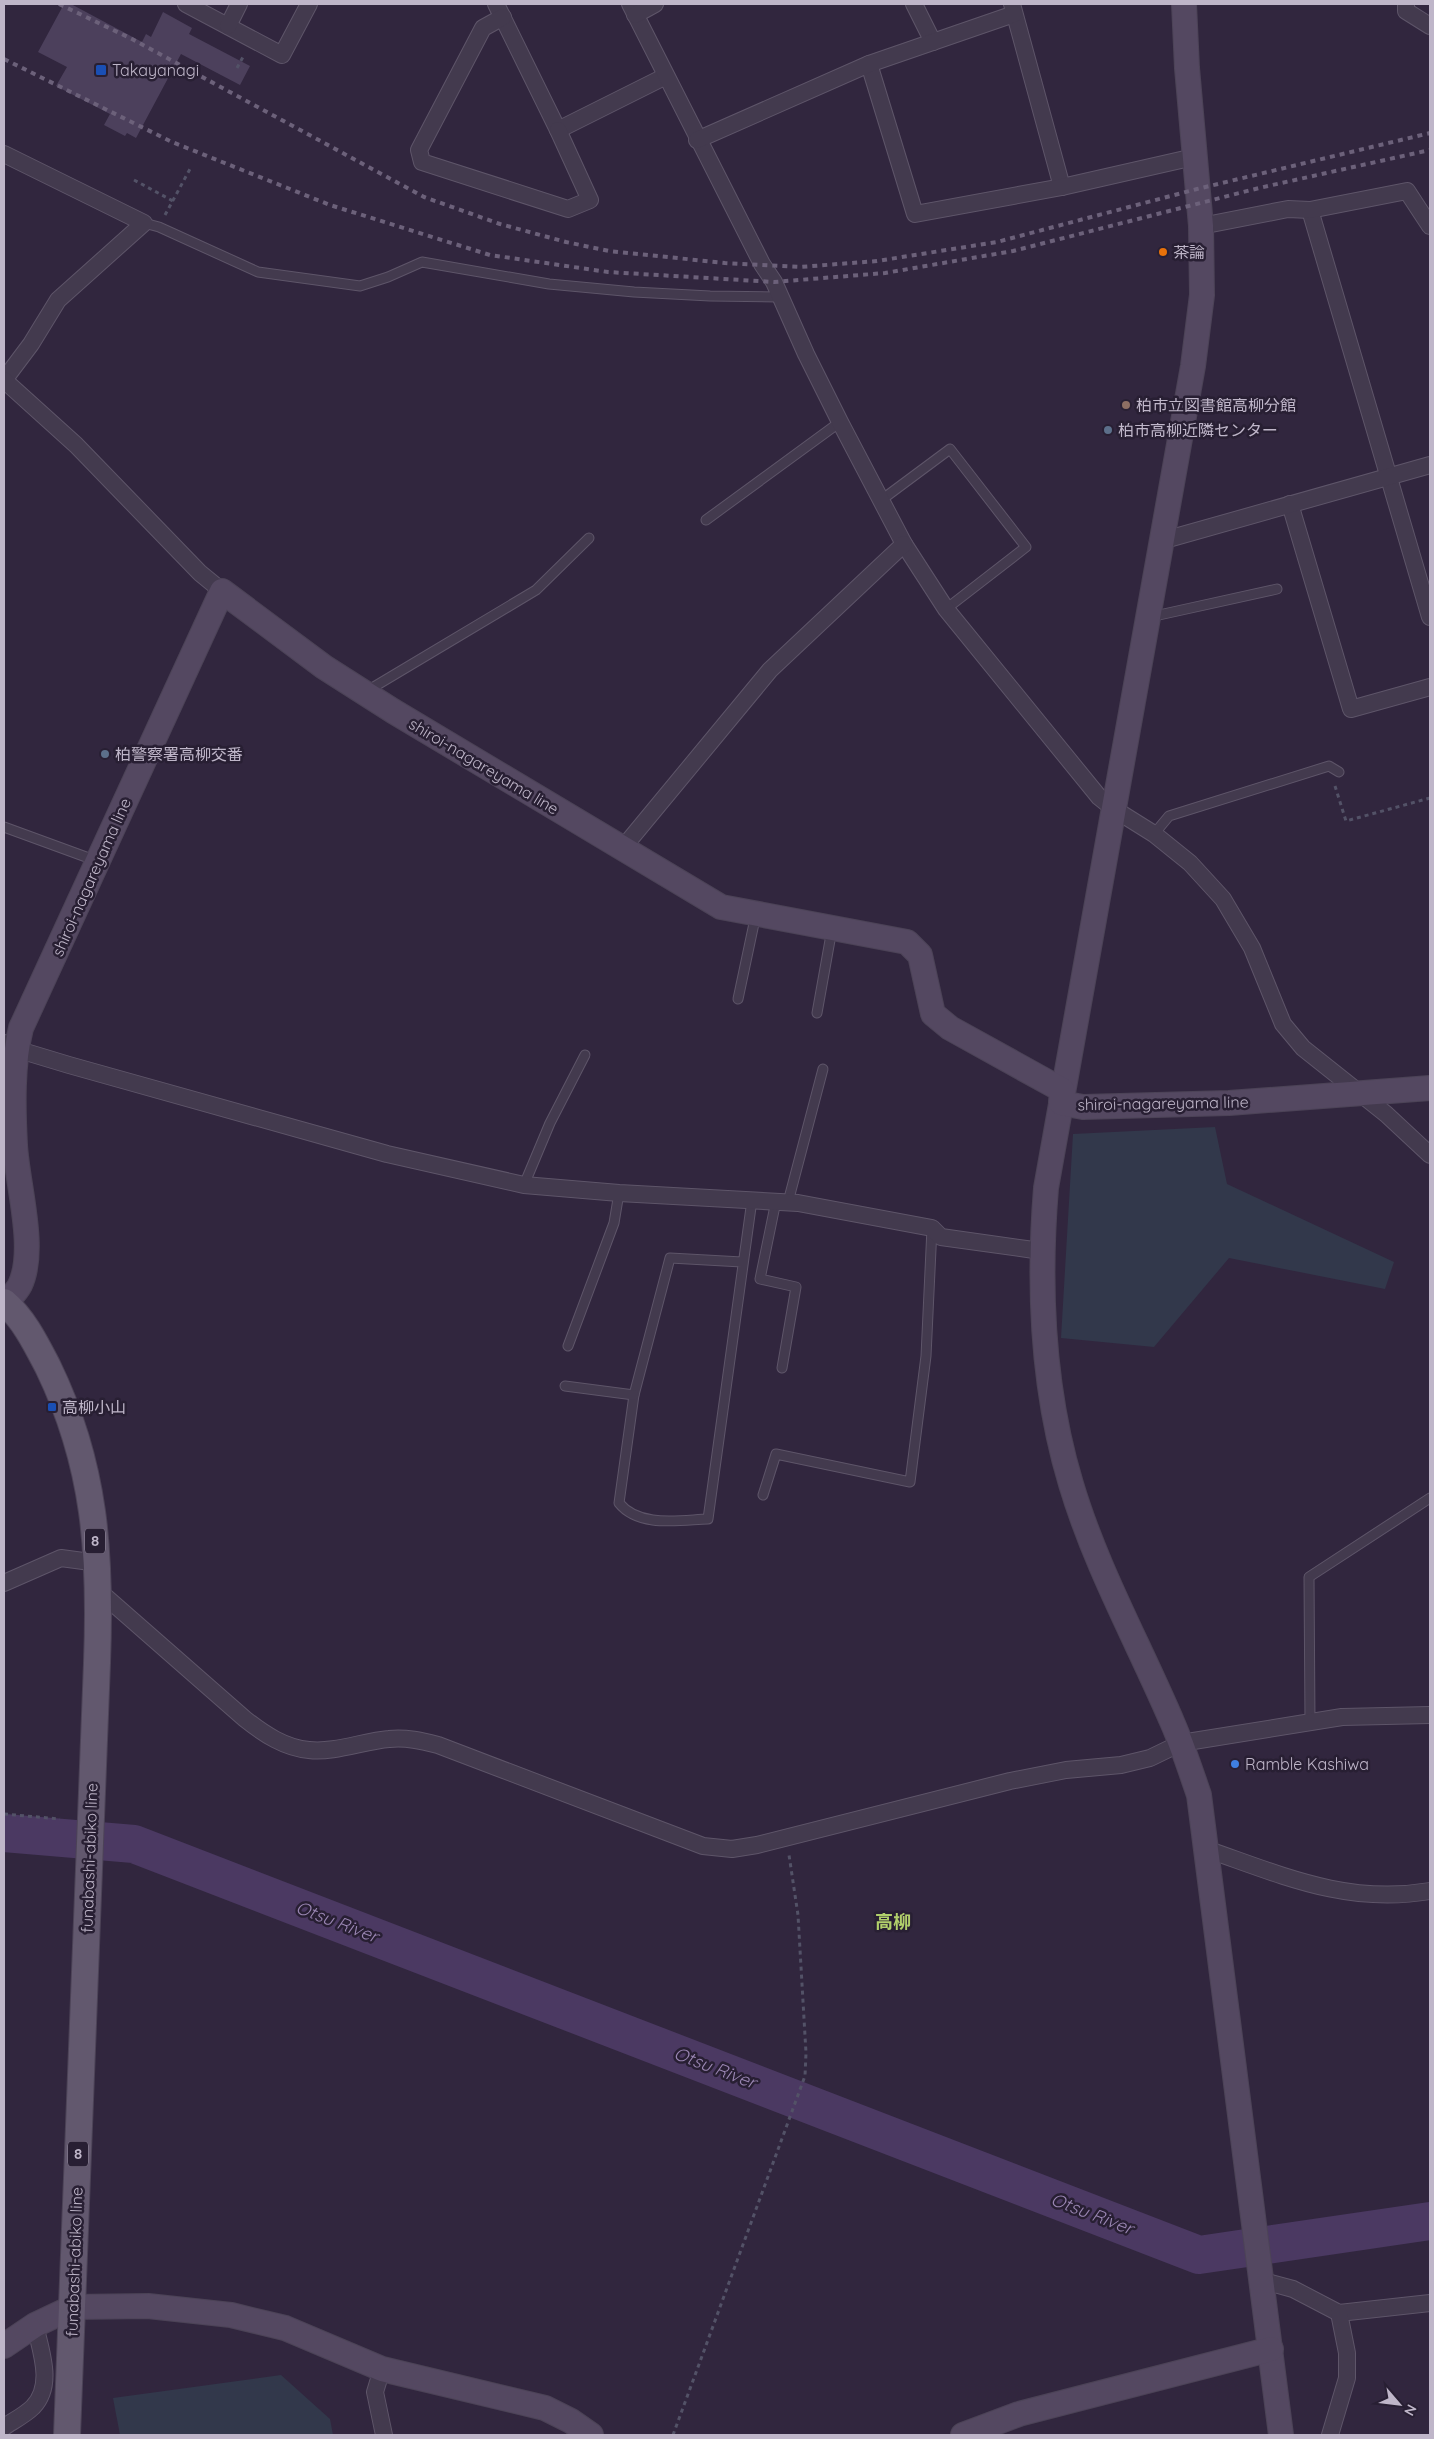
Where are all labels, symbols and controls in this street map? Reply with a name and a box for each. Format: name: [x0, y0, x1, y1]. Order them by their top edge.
place label: Takayanagi: [112, 60, 199, 80]
marker: Takayanagi: [94, 63, 108, 77]
place label: 茶論: [1173, 242, 1205, 262]
marker: 茶論: [1157, 246, 1169, 258]
place label: 柏市立図書館高柳分館: [1136, 395, 1296, 415]
marker: 柏市立図書館高柳分館: [1120, 399, 1132, 411]
place label: 柏市高柳近隣センター: [1118, 420, 1278, 440]
marker: 柏市高柳近隣センター: [1102, 424, 1114, 436]
street label: shiroi-nagareyama line: [405, 713, 563, 819]
place label: 柏警察署高柳交番: [115, 744, 243, 764]
marker: 柏警察署高柳交番: [99, 748, 111, 760]
street label: shiroi-nagareyama line: [47, 795, 135, 959]
street label: shiroi-nagareyama line: [1077, 1092, 1249, 1114]
place label: 高柳小山: [62, 1397, 126, 1417]
marker: 高柳小山: [46, 1401, 58, 1413]
road number: 8: [85, 1528, 105, 1554]
place label: Ramble Kashiwa: [1245, 1754, 1369, 1774]
marker: Ramble Kashiwa: [1229, 1758, 1241, 1770]
street label: funabashi-abiko line: [76, 1783, 102, 1933]
water label: Otsu River: [293, 1895, 384, 1948]
district label: 高柳: [875, 1910, 911, 1933]
water label: Otsu River: [671, 2041, 762, 2094]
road number: 8: [68, 2142, 88, 2166]
street label: funabashi-abiko line: [61, 2187, 87, 2337]
water label: Otsu River: [1048, 2187, 1139, 2240]
north arrow: [1374, 2379, 1424, 2429]
text: N: [1400, 2401, 1421, 2419]

